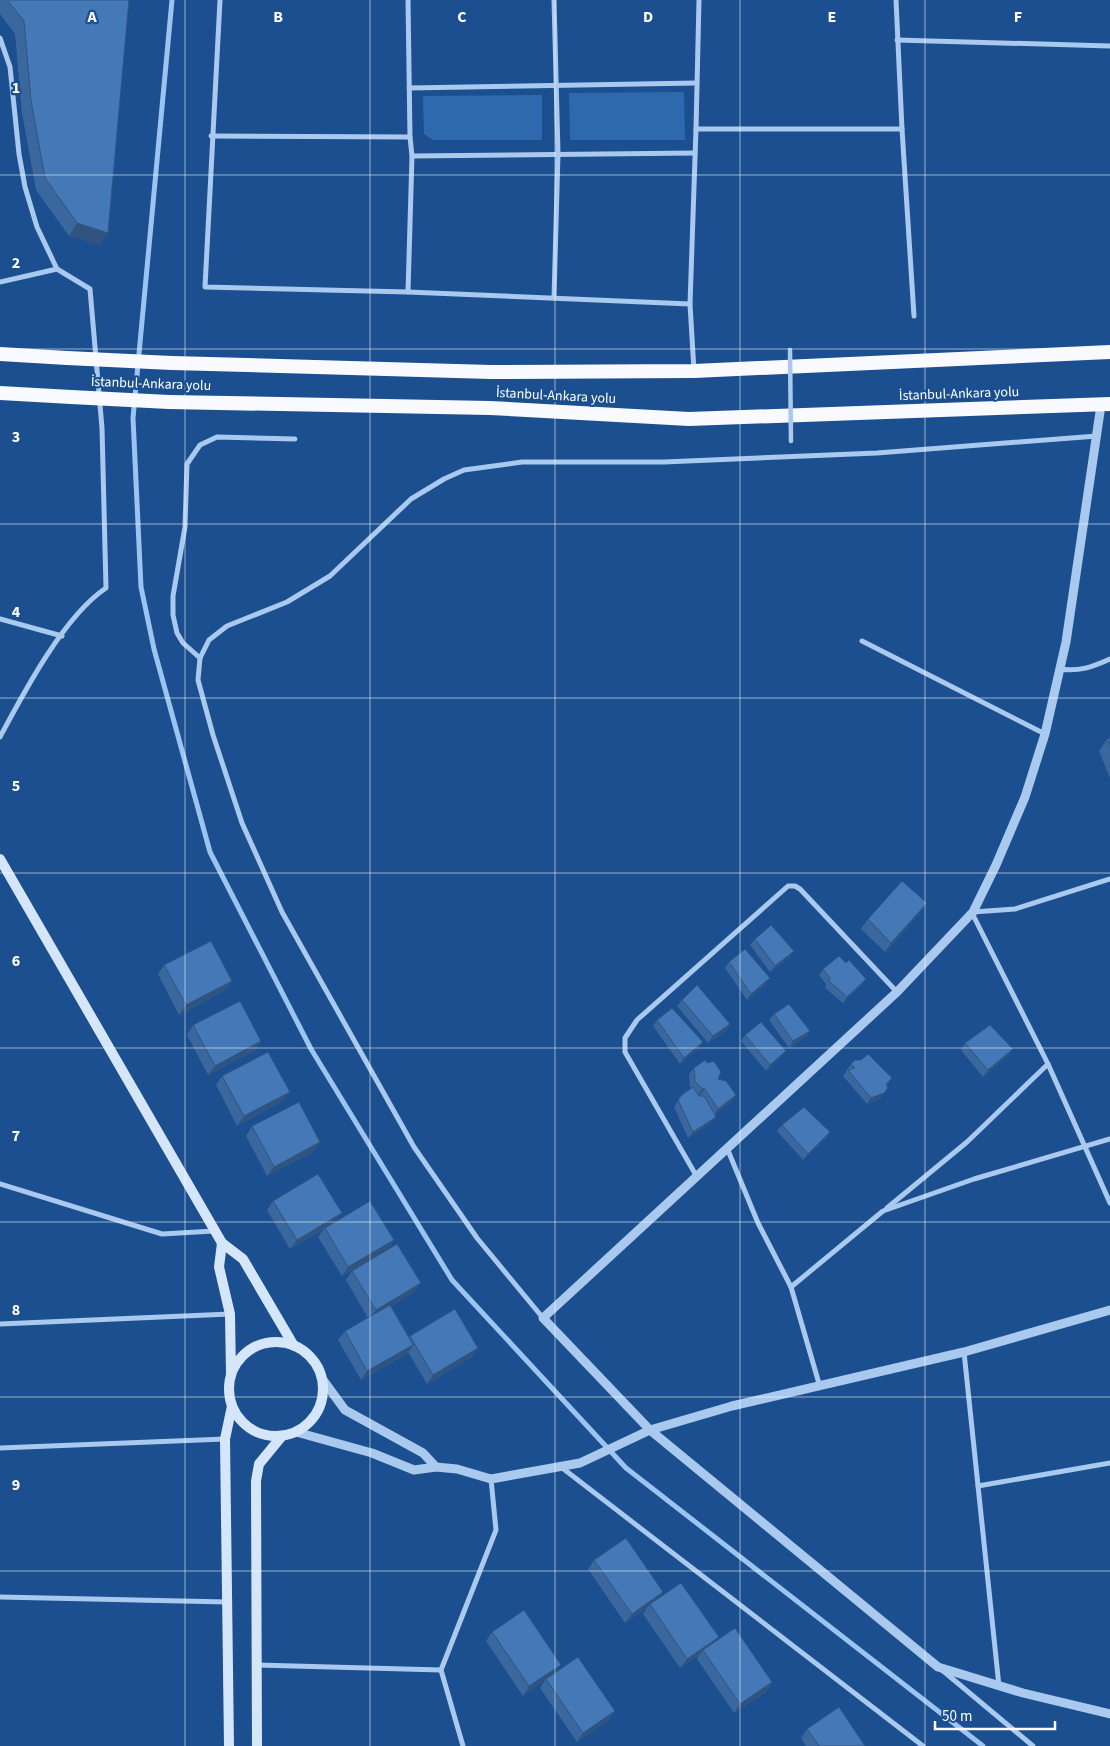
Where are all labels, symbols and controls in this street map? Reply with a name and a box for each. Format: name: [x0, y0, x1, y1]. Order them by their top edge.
text: A: [86, 6, 97, 28]
text: B: [273, 6, 283, 28]
text: C: [457, 6, 467, 28]
text: D: [643, 6, 653, 28]
text: E: [828, 6, 836, 28]
text: F: [1014, 6, 1022, 28]
text: 1: [12, 77, 20, 99]
text: 2: [12, 252, 20, 274]
street label: İstanbul-Ankara yolu: [90, 372, 212, 396]
street label: İstanbul-Ankara yolu: [898, 382, 1020, 406]
street label: İstanbul-Ankara yolu: [495, 383, 617, 409]
text: 3: [12, 426, 20, 448]
text: 4: [12, 601, 21, 623]
text: 5: [12, 775, 20, 797]
text: 6: [12, 950, 20, 972]
text: 7: [12, 1125, 20, 1147]
text: 8: [12, 1299, 20, 1321]
text: 9: [12, 1474, 20, 1496]
scale bar: [935, 1698, 1055, 1730]
text: 50 m: [942, 1706, 972, 1727]

